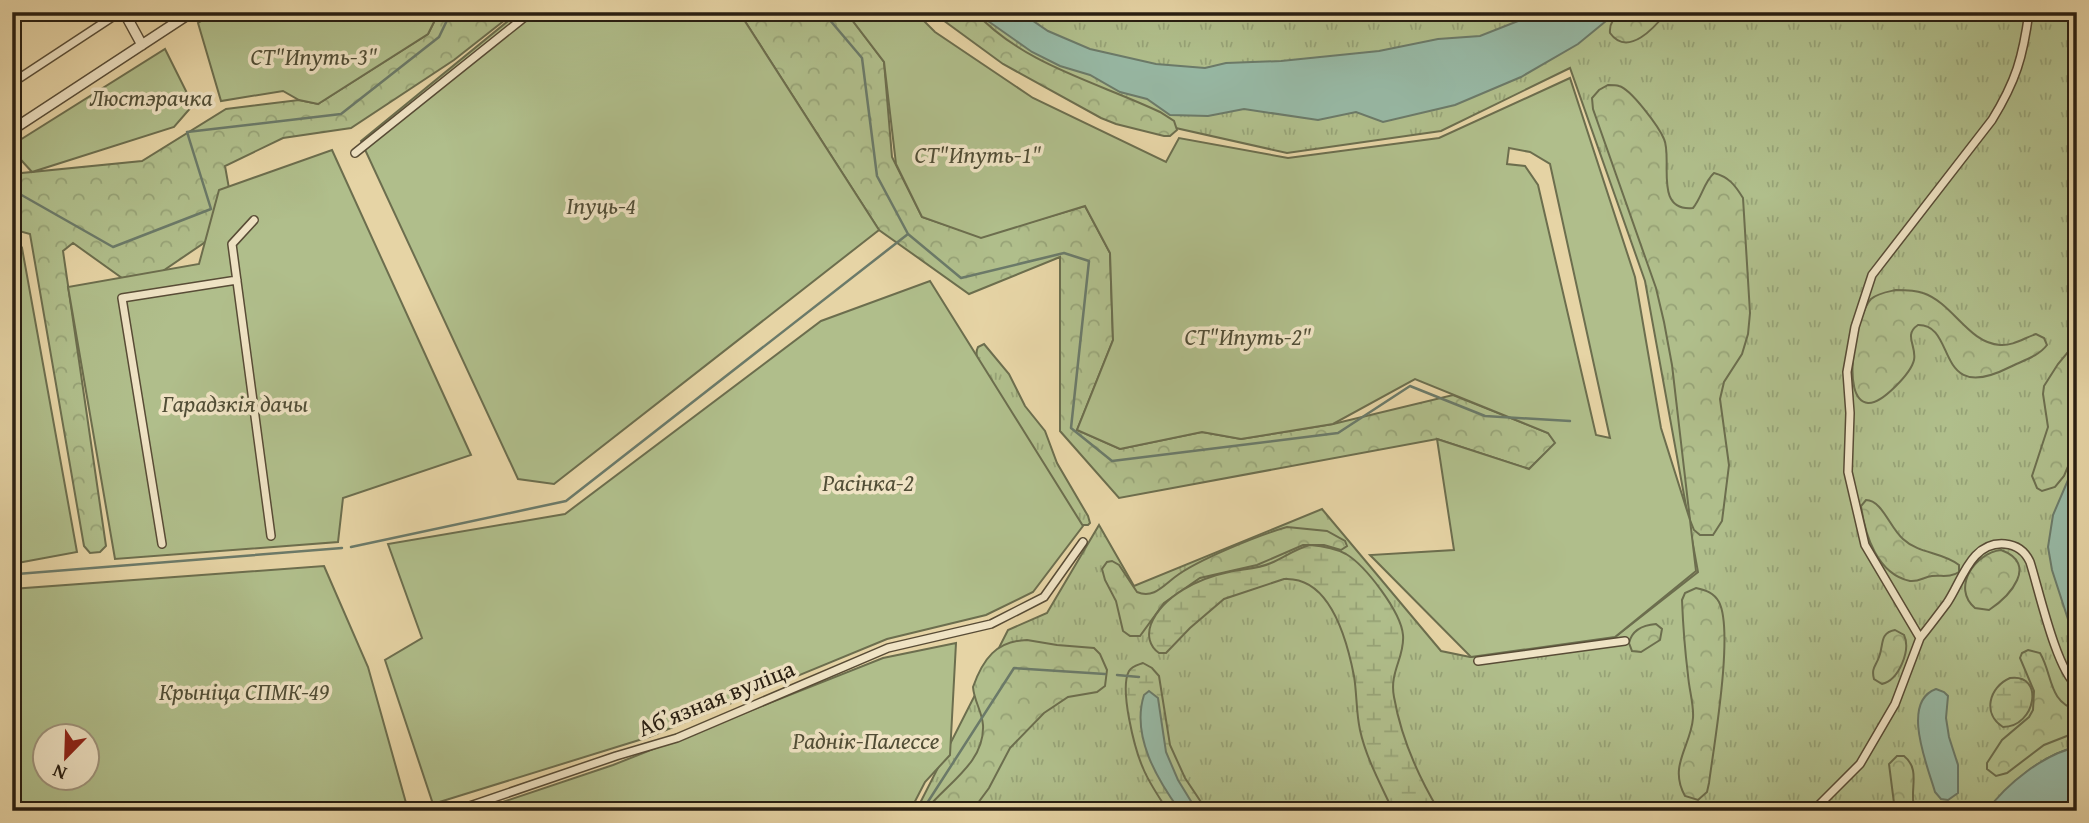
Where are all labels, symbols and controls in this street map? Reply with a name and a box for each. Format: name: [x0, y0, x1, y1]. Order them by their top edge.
park label: СТ"Ипуть-3": [251, 39, 378, 74]
park label: Люстэрачка: [89, 80, 213, 115]
park label: СТ"Ипуть-1": [915, 137, 1042, 172]
park label: Іпуць-4: [566, 188, 636, 223]
park label: СТ"Ипуть-2": [1185, 319, 1312, 354]
park label: Гарадзкія дачы: [161, 386, 308, 421]
park label: Расінка-2: [821, 465, 914, 500]
street label: Абʼязная вуліца: [632, 650, 800, 745]
park label: Крыніца СПМК-49: [159, 674, 329, 709]
north arrow: [32, 722, 102, 792]
park label: Раднік-Палессе: [792, 723, 940, 758]
text: N: [48, 757, 71, 788]

